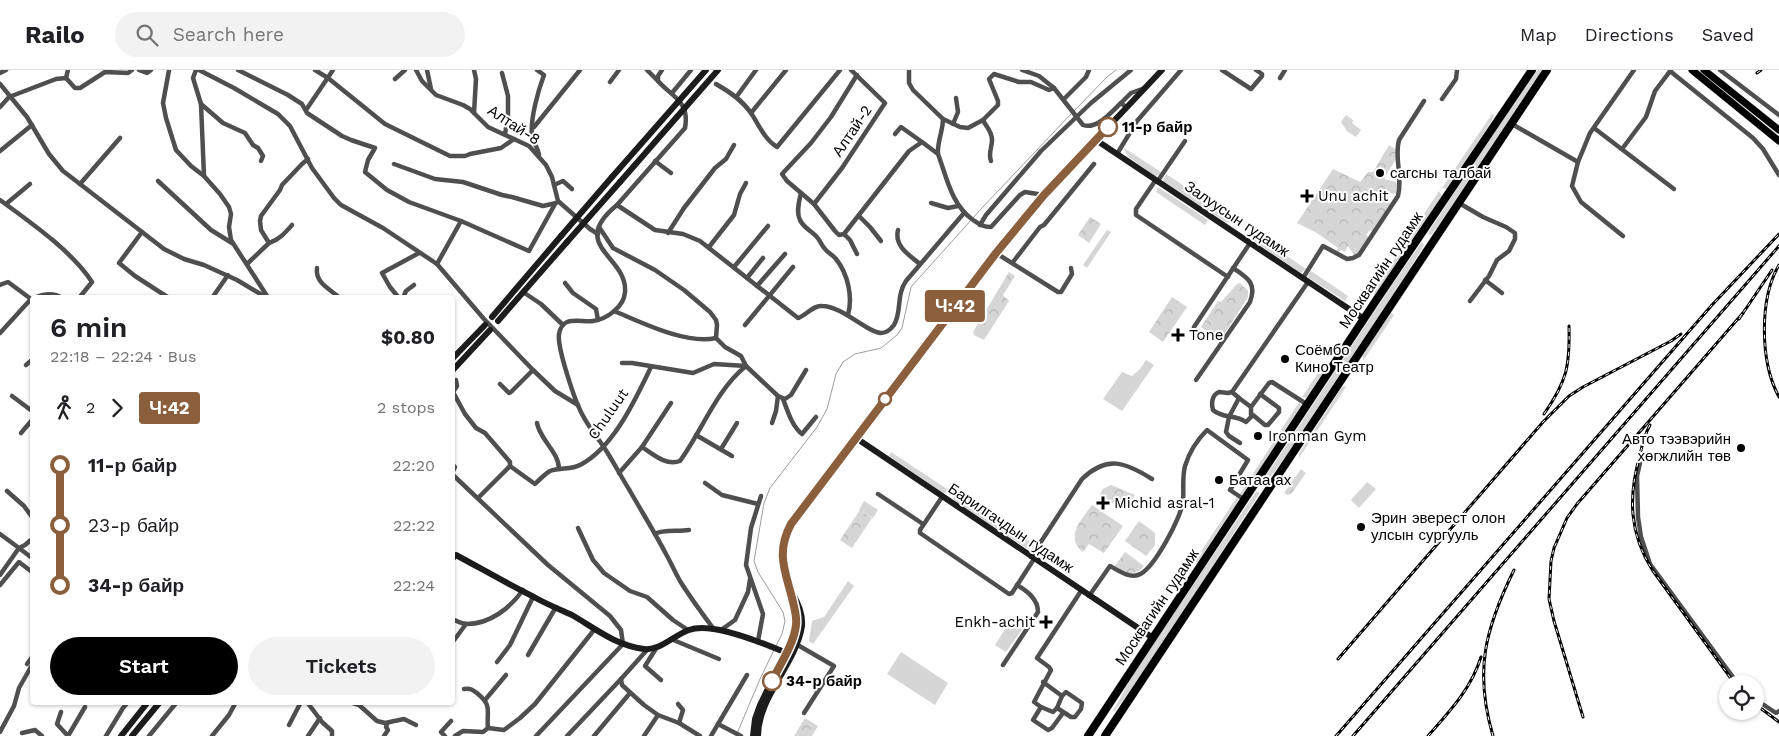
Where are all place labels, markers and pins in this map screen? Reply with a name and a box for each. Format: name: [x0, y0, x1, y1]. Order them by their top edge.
marker: 11-р байр: [1098, 117, 1118, 137]
place label: 11-р байр: [1122, 118, 1192, 136]
place label: сагсны талбай: [1390, 164, 1491, 182]
marker: сагсны талбай: [1374, 167, 1386, 179]
place label: Unu achit: [1318, 187, 1389, 205]
marker: Unu achit: [1300, 189, 1314, 203]
place label: Tone: [1189, 326, 1223, 344]
marker: Tone: [1171, 328, 1185, 342]
place label: Соёмбо Кино Театр: [1295, 341, 1374, 376]
marker: Соёмбо Кино Театр: [1279, 353, 1291, 365]
unlabelled marker: [878, 392, 892, 406]
place label: Ironman Gym: [1268, 427, 1367, 445]
marker: Ironman Gym: [1252, 430, 1264, 442]
place label: Авто тээвэрийн хөгжлийн төв: [1622, 430, 1731, 465]
marker: Авто тээвэрийн хөгжлийн төв: [1735, 442, 1747, 454]
place label: Батаа ах: [1229, 471, 1292, 489]
marker: Батаа ах: [1213, 474, 1225, 486]
place label: Michid asral-1: [1114, 494, 1215, 512]
marker: Michid asral-1: [1096, 496, 1110, 510]
place label: Эрин эверест олон улсын сургууль: [1371, 509, 1505, 544]
marker: Эрин эверест олон улсын сургууль: [1355, 521, 1367, 533]
place label: Enkh-achit: [954, 613, 1036, 631]
marker: Enkh-achit: [1039, 615, 1053, 629]
marker: 34-р байр: [762, 671, 782, 691]
place label: 34-р байр: [786, 672, 862, 690]

